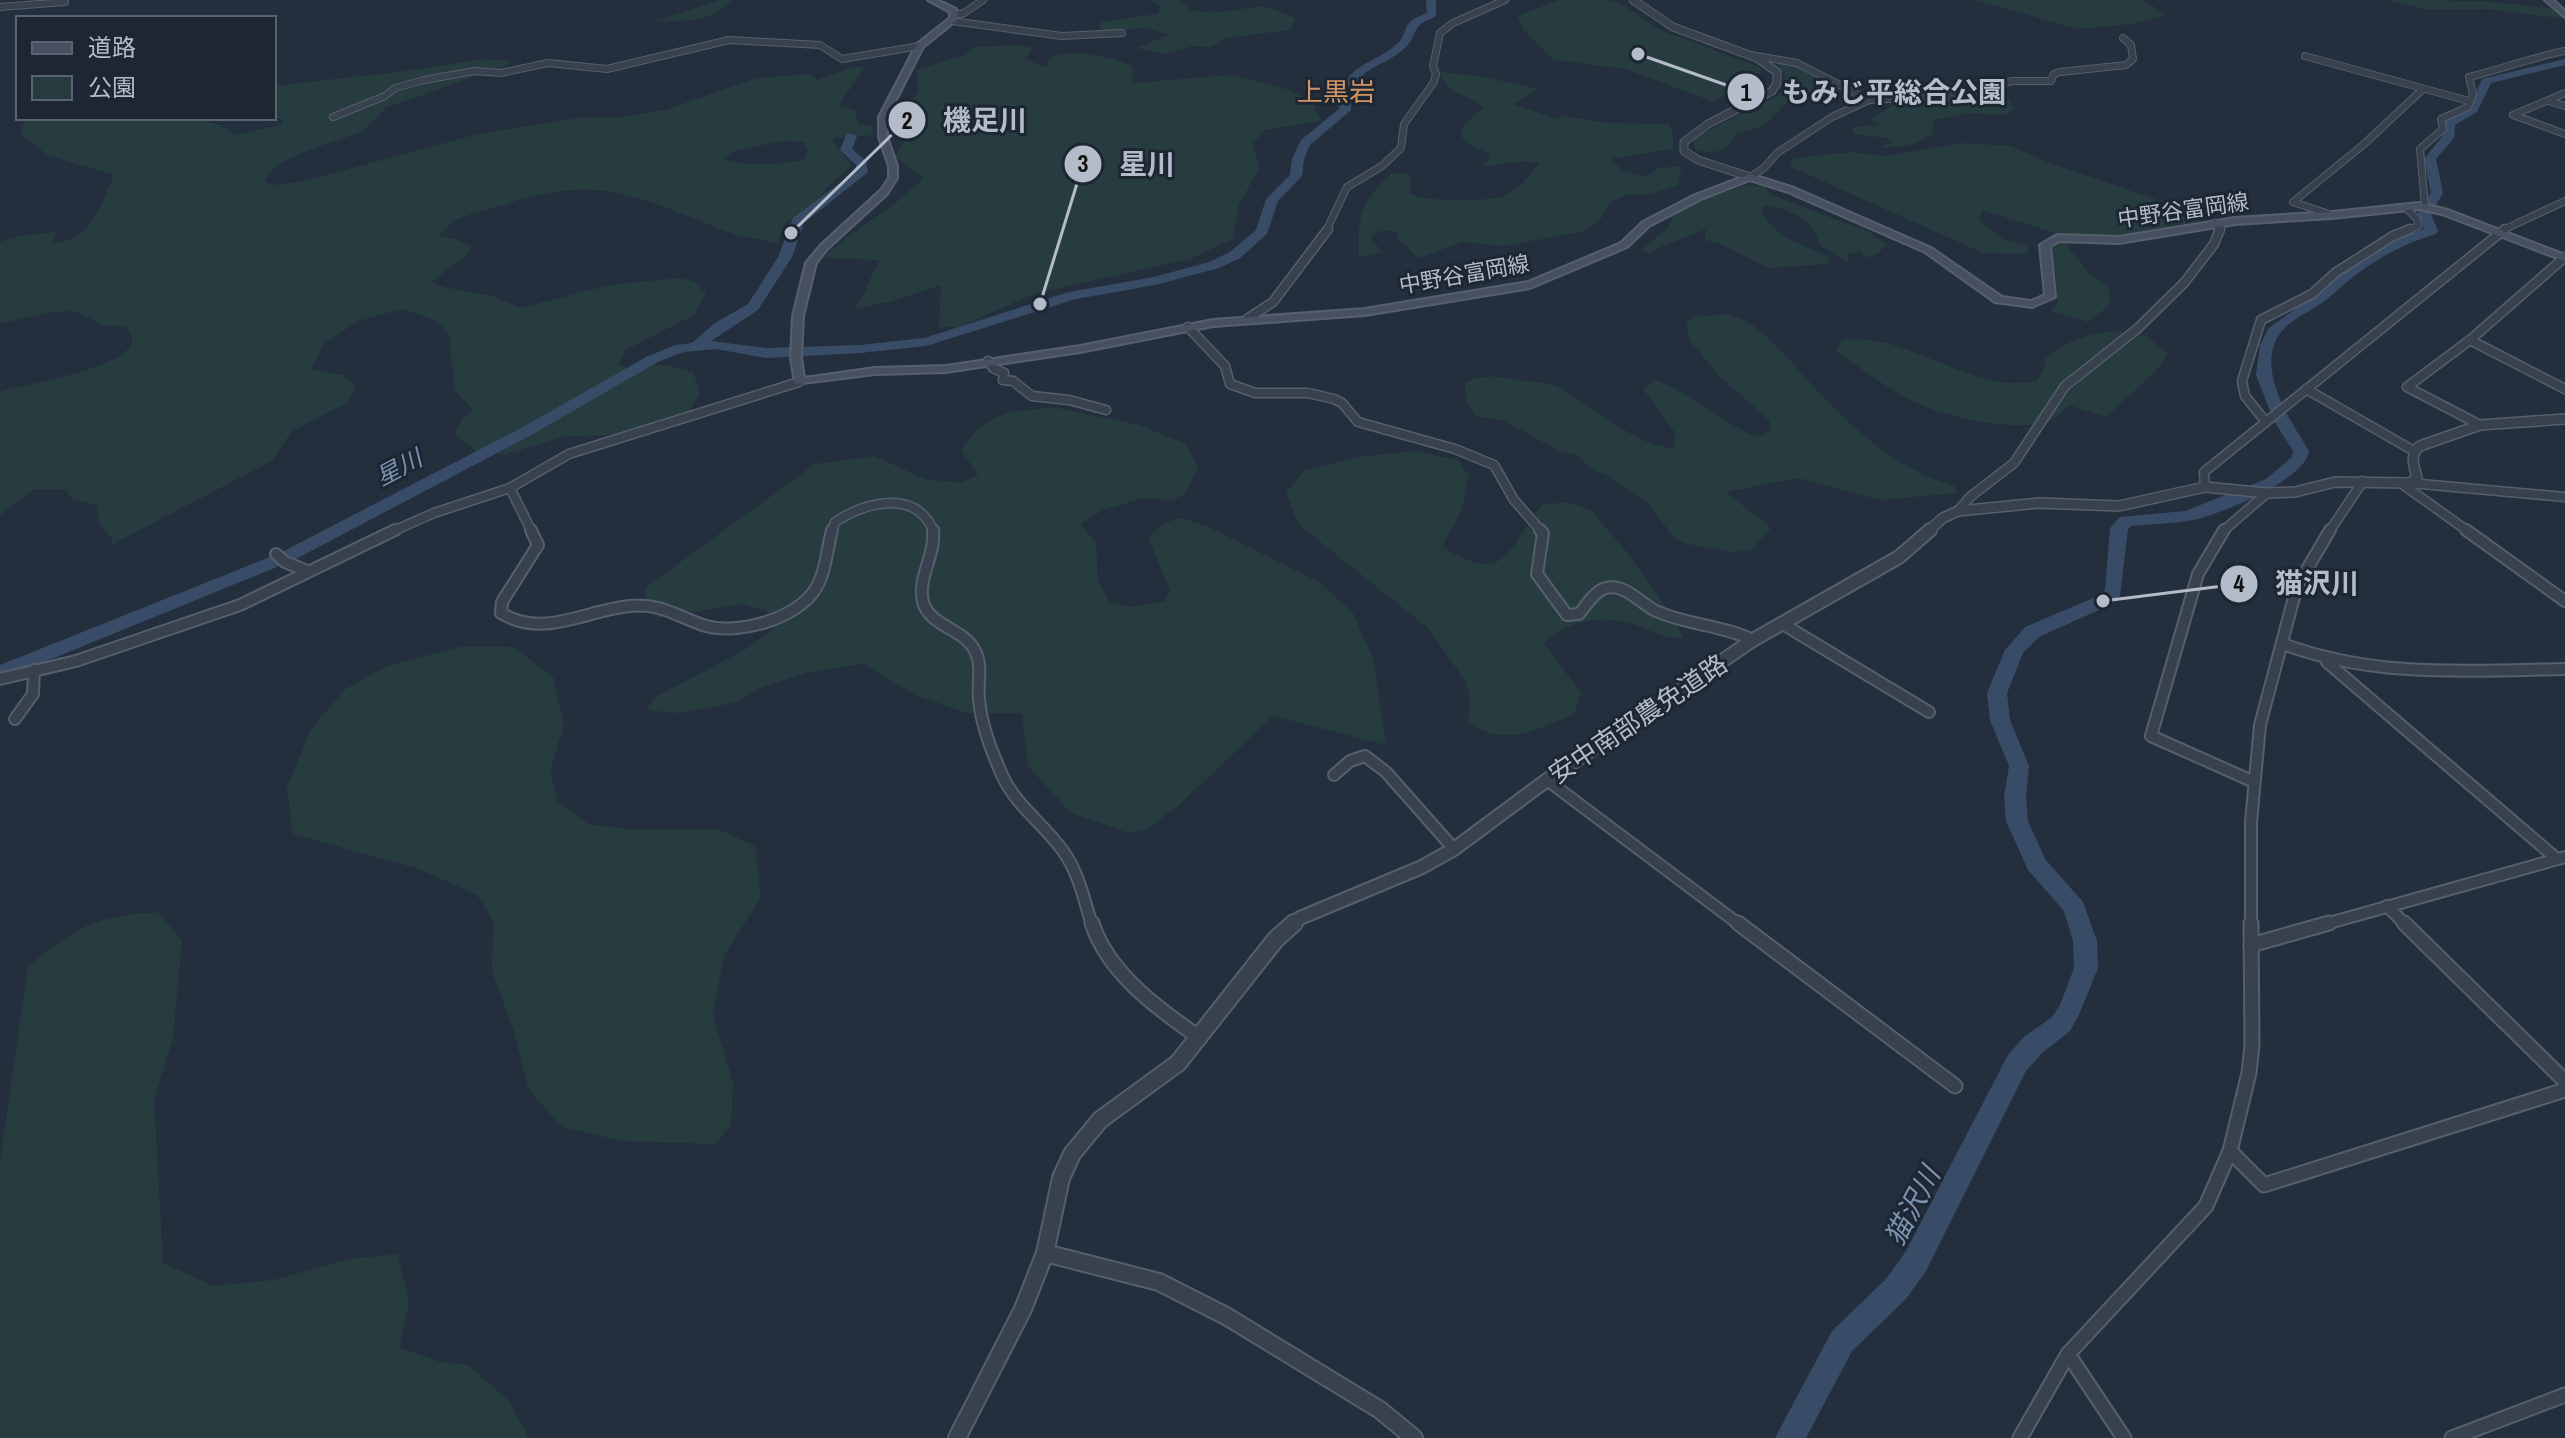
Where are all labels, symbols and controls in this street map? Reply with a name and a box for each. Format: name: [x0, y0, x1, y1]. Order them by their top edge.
legend: [16, 16, 276, 120]
text: 道路: [88, 31, 136, 63]
callout: もみじ平総合公園: [1726, 66, 2022, 118]
text: 公園: [88, 71, 136, 103]
text: もみじ平総合公園: [1782, 73, 2006, 111]
district label: 上黒岩: [1297, 74, 1375, 109]
text: 1: [1741, 76, 1752, 108]
callout: 機足川: [887, 94, 1043, 146]
text: 機足川: [943, 101, 1027, 139]
text: 2: [902, 104, 913, 136]
callout: 星川: [1063, 138, 1191, 190]
text: 星川: [1119, 145, 1175, 183]
text: 3: [1078, 147, 1089, 179]
street label: 中野谷富岡線: [2116, 186, 2250, 234]
street label: 中野谷富岡線: [1396, 248, 1532, 300]
water label: 星川: [370, 440, 430, 493]
callout: 猫沢川: [2219, 558, 2375, 610]
text: 猫沢川: [2275, 564, 2359, 602]
text: 4: [2234, 567, 2245, 599]
street label: 安中南部農免道路: [1542, 646, 1734, 791]
water label: 猫沢川: [1876, 1157, 1950, 1252]

